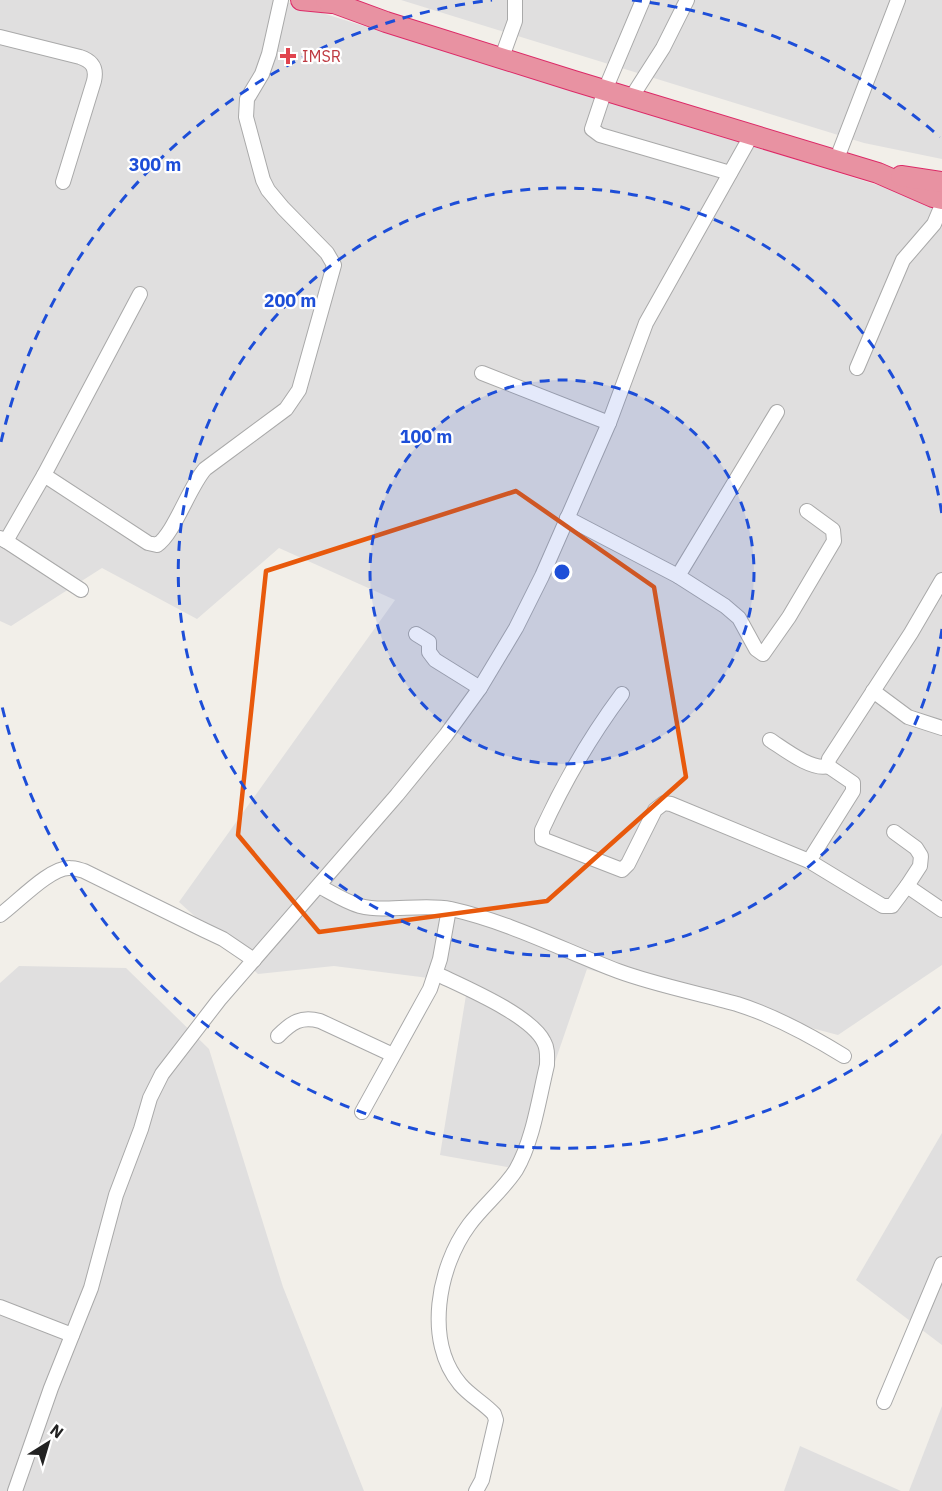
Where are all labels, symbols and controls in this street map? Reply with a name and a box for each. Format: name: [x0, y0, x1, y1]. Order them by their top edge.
place label: IMSR: [302, 46, 341, 66]
marker: IMSR: [279, 47, 297, 65]
text: 300 m: [129, 153, 181, 176]
text: 200 m: [264, 289, 316, 312]
text: 100 m: [400, 425, 452, 448]
centre of rings: [552, 562, 572, 582]
north arrow: [18, 1413, 78, 1473]
text: N: [46, 1420, 68, 1442]

